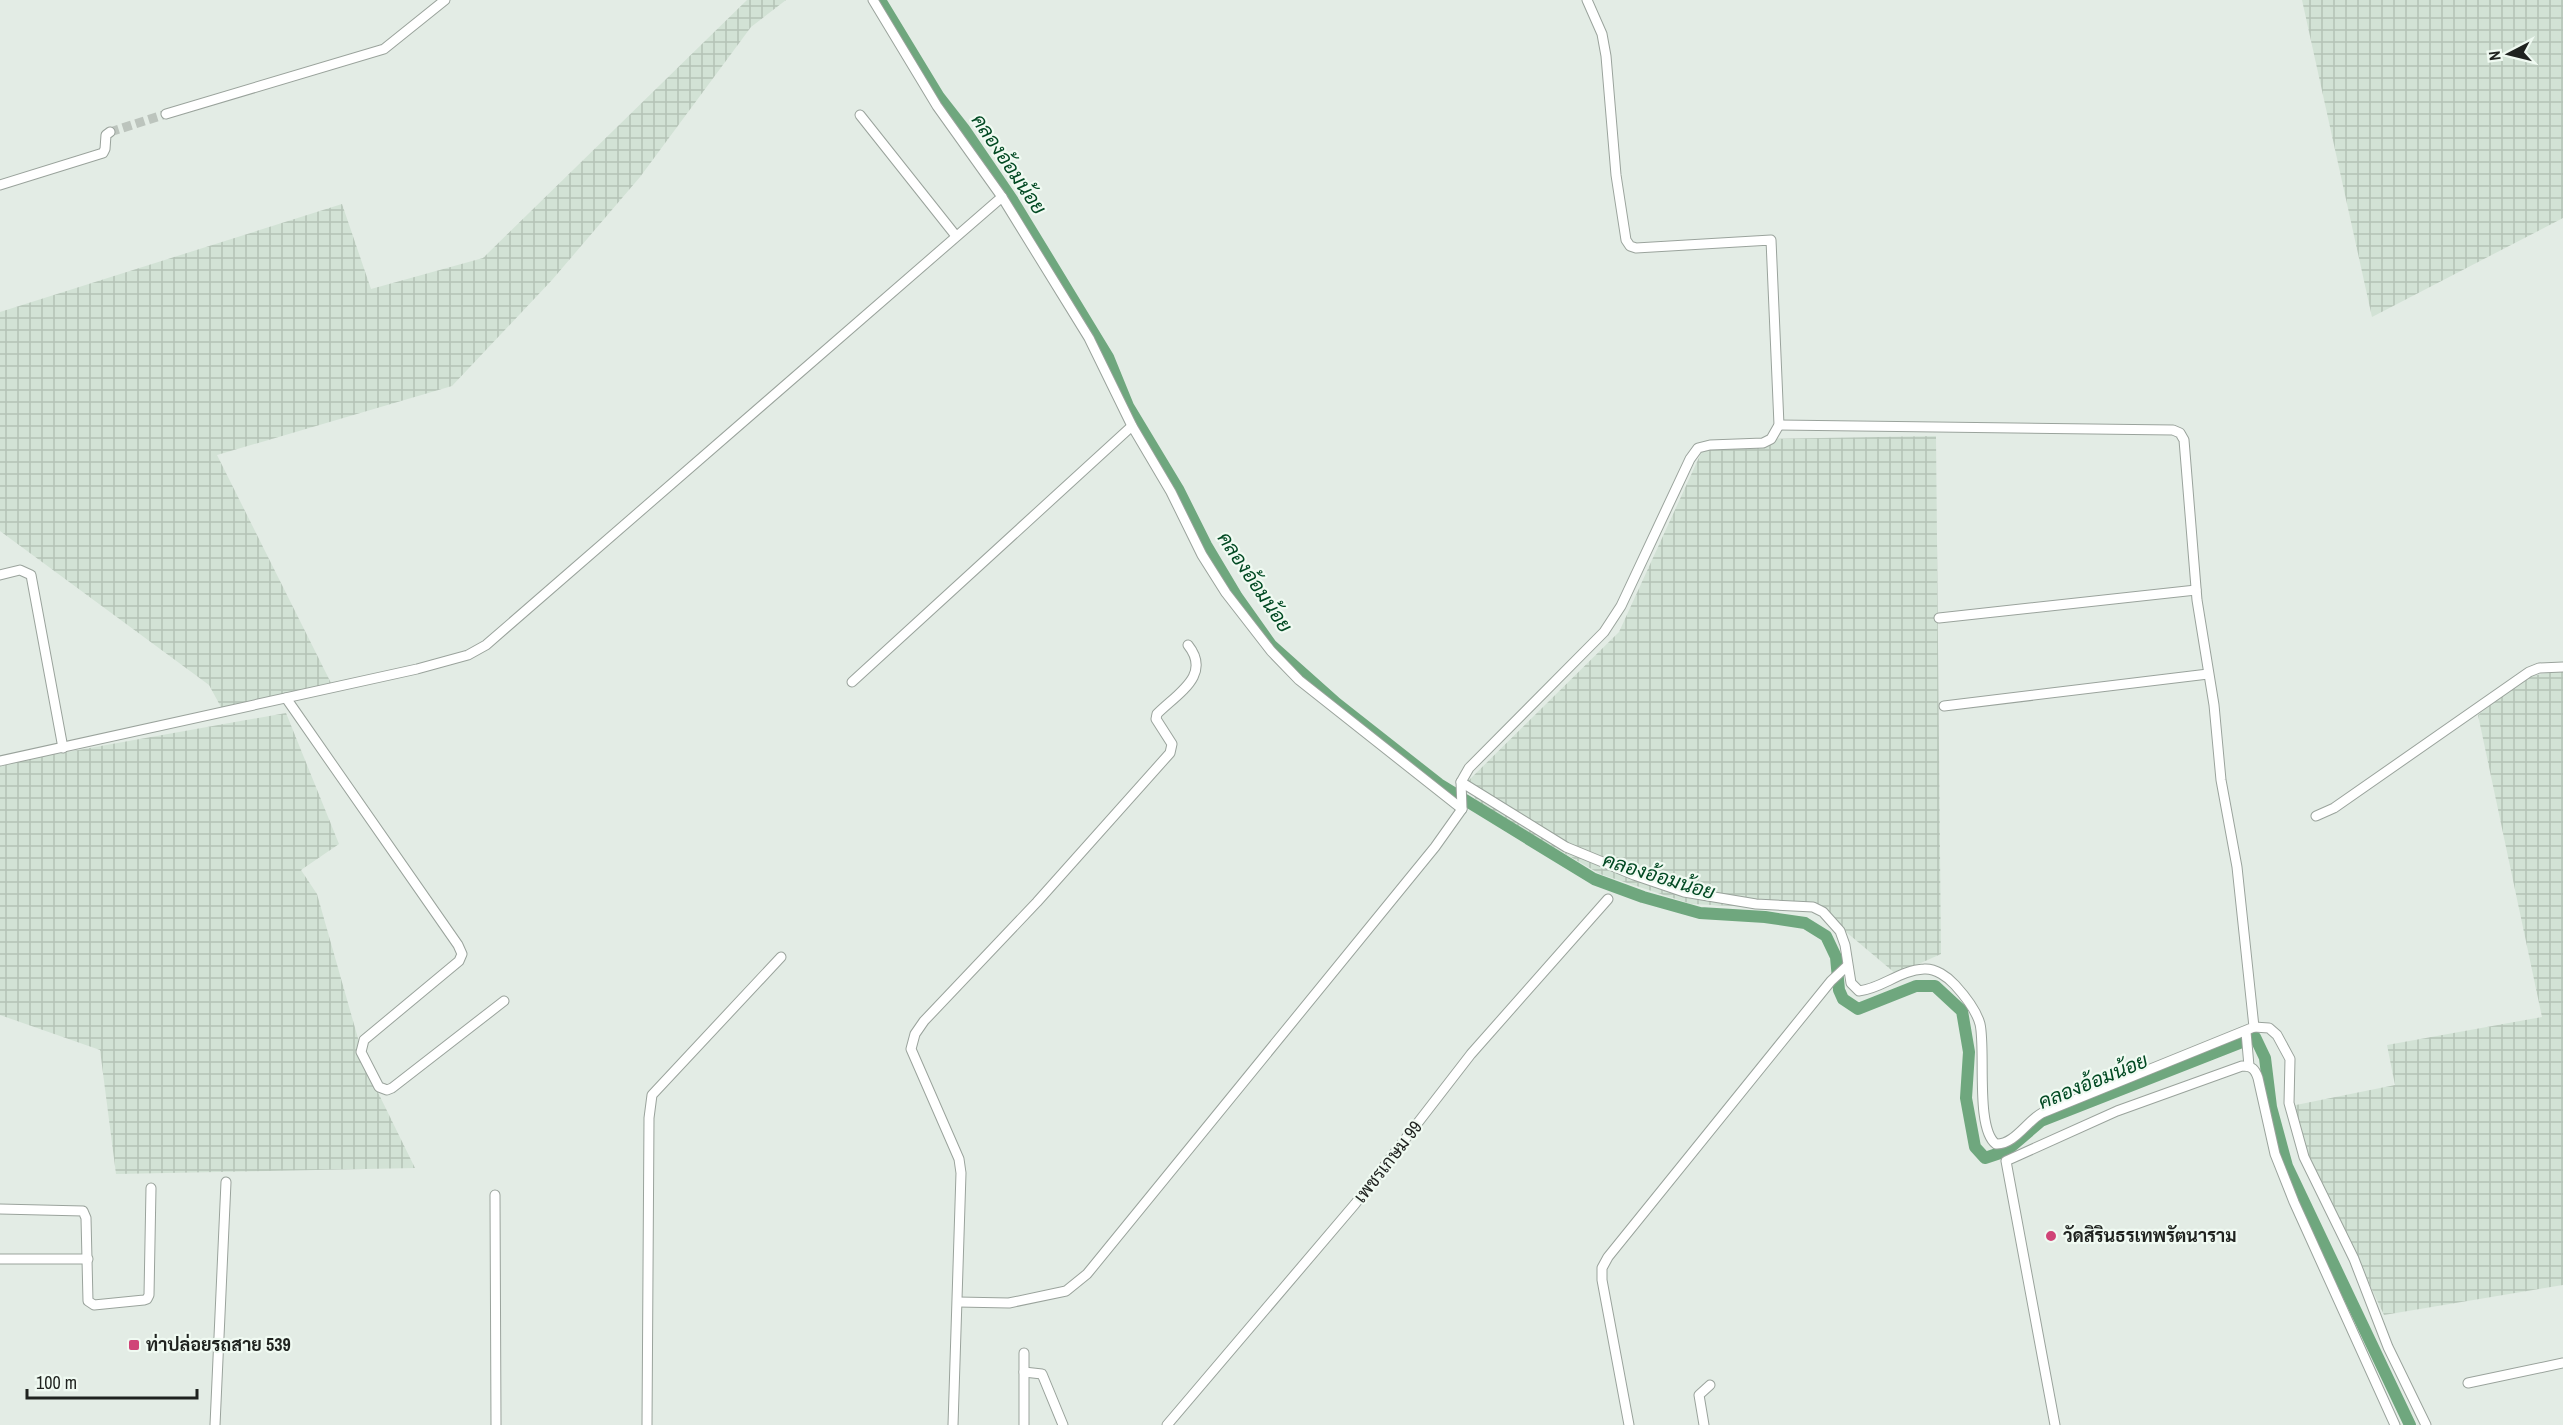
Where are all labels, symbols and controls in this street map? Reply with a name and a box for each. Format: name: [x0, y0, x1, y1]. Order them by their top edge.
north arrow: [2479, 24, 2539, 84]
text: N: [2483, 50, 2506, 62]
water label: คลองอ้อมน้อย: [966, 108, 1053, 220]
water label: คลองอ้อมน้อย: [1212, 526, 1299, 638]
water label: คลองอ้อมน้อย: [1600, 846, 1719, 906]
water label: คลองอ้อมน้อย: [2034, 1046, 2152, 1115]
street label: เพชรเกษม 99: [1348, 1115, 1428, 1208]
place label: วัดสิรินธรเทพรัตนาราม: [2063, 1223, 2237, 1248]
marker: วัดสิรินธรเทพรัตนาราม: [2044, 1229, 2058, 1243]
place label: ท่าปล่อยรถสาย 539: [146, 1332, 291, 1357]
marker: ท่าปล่อยรถสาย 539: [127, 1338, 141, 1352]
scale bar: [27, 1362, 196, 1400]
text: 100 m: [36, 1370, 77, 1395]

